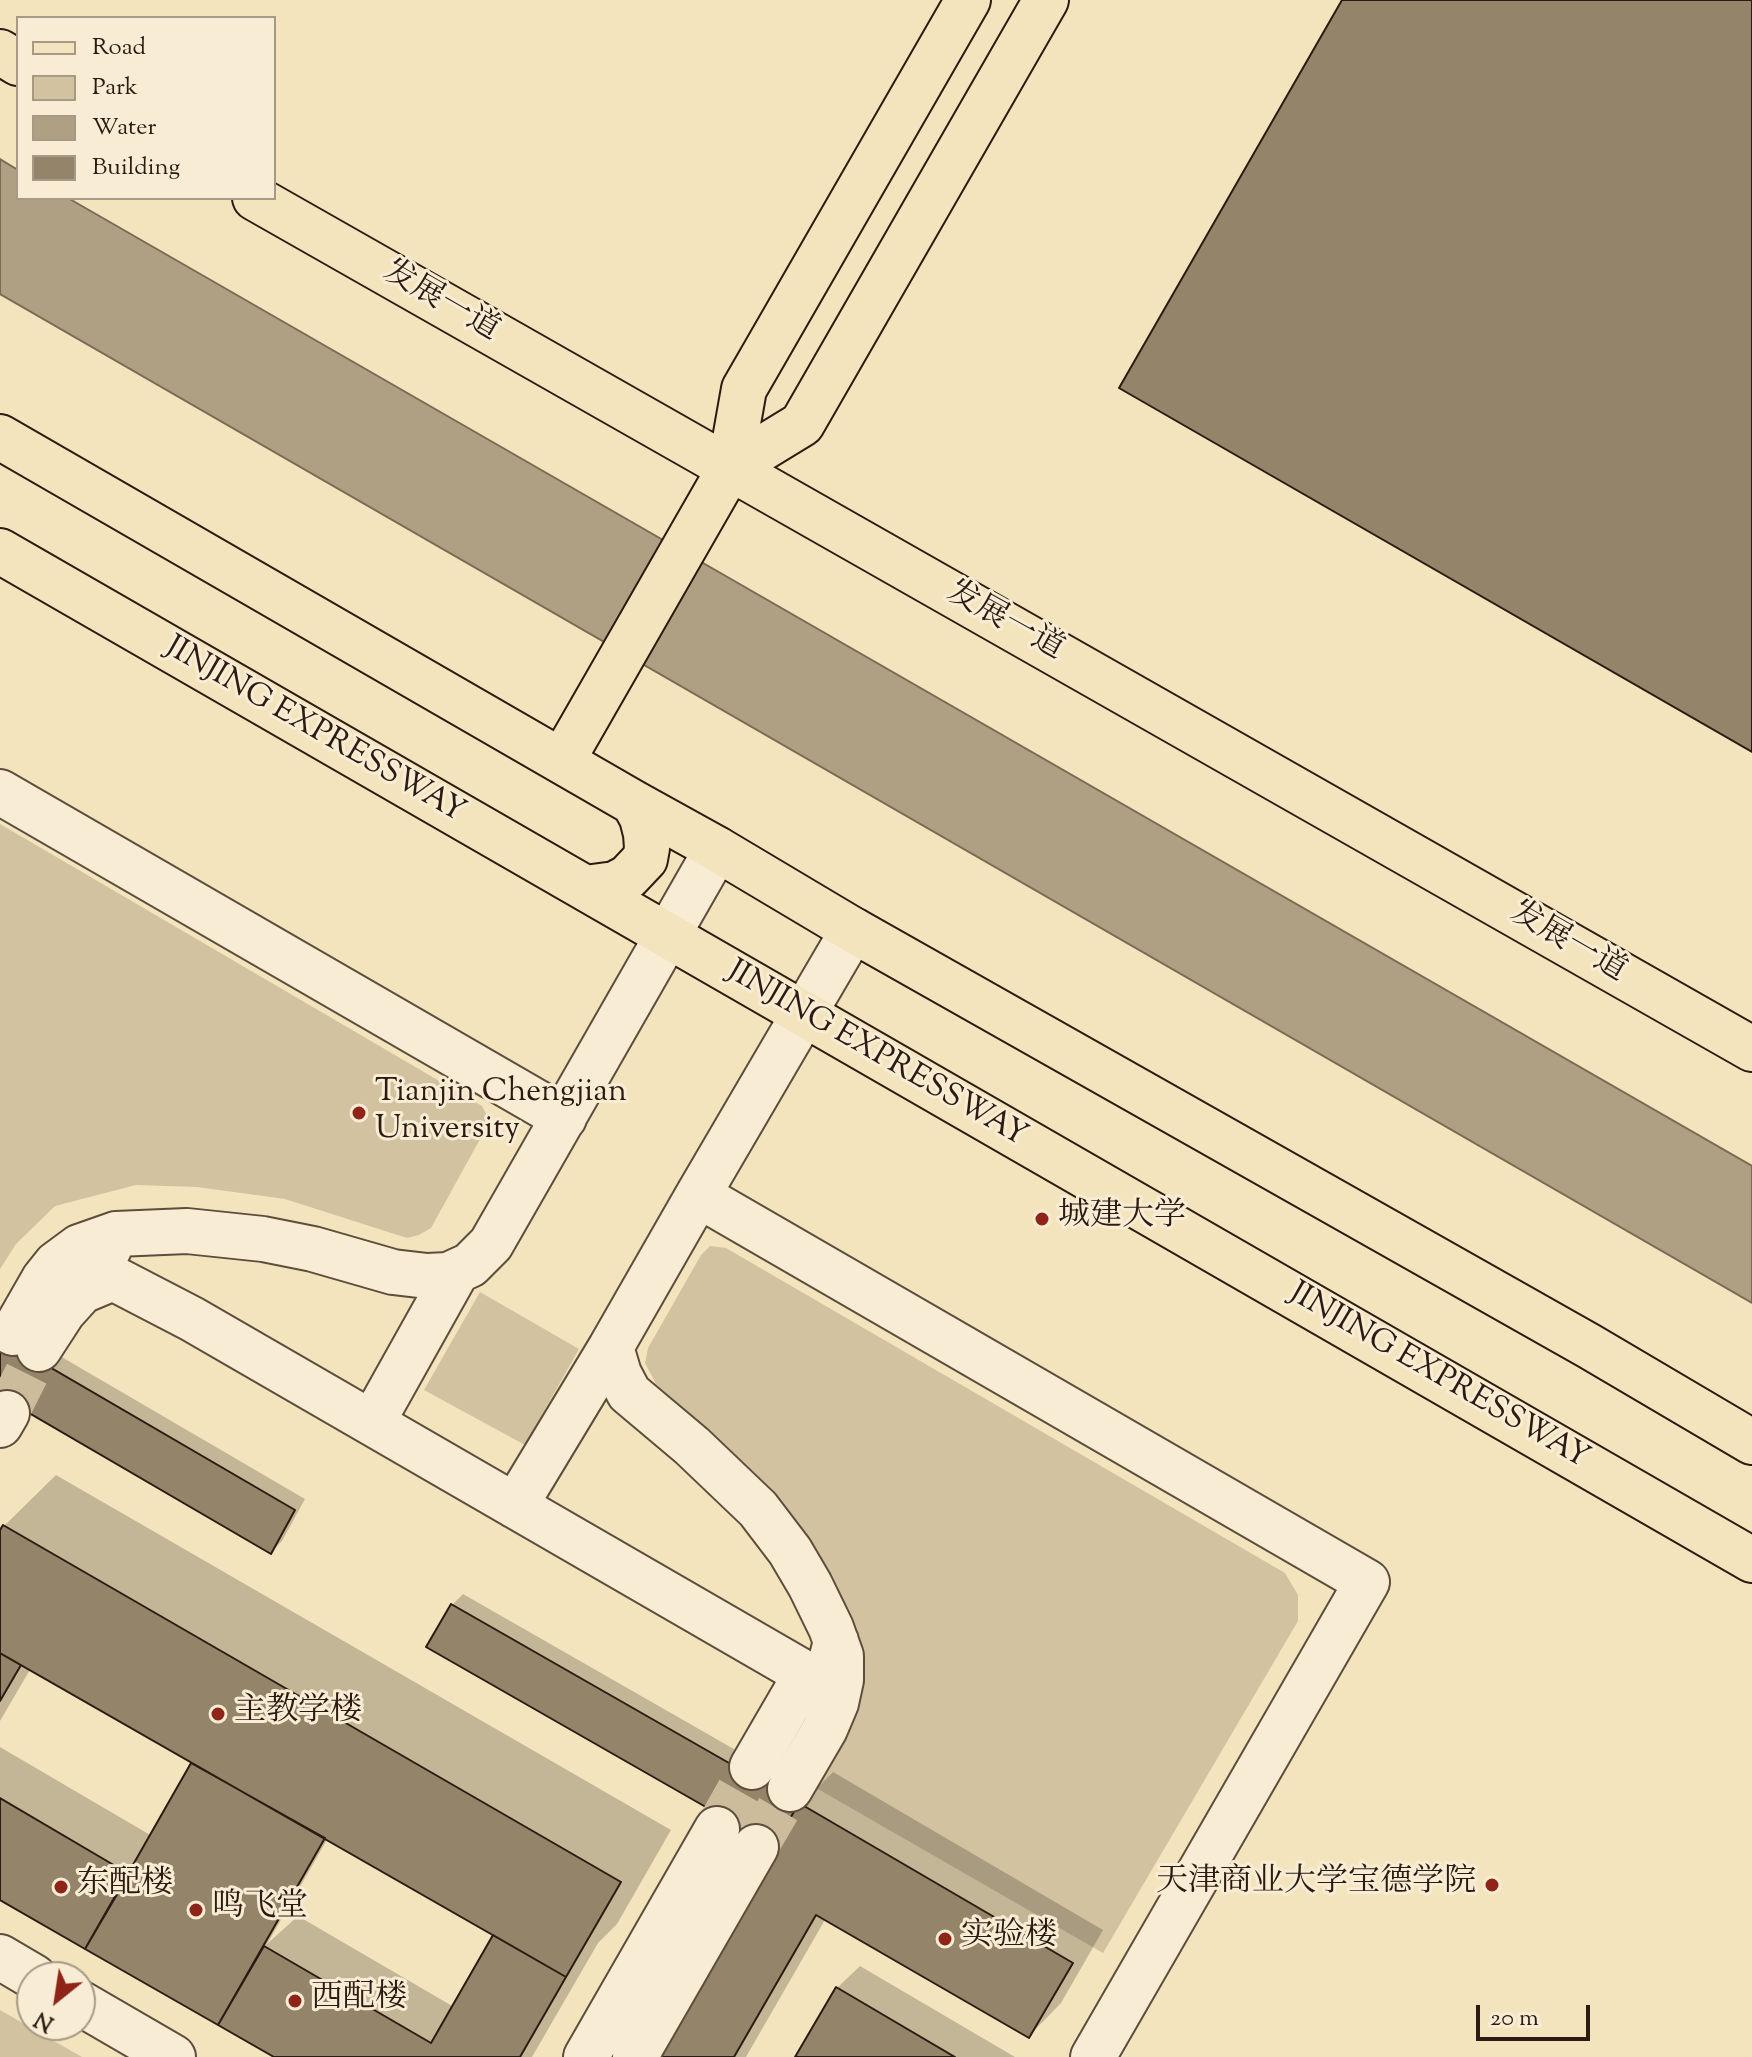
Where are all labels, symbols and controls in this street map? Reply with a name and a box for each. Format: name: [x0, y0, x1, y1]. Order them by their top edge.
legend: [16, 16, 276, 200]
text: Road: [92, 31, 146, 65]
text: Park: [92, 71, 138, 105]
text: Water: [92, 111, 156, 145]
text: Building: [92, 151, 180, 185]
street label: 发展一道: [375, 254, 505, 352]
street label: 发展一道: [939, 575, 1069, 671]
street label: JINJING EXPRESSWAY: [157, 630, 471, 834]
street label: 发展一道: [1502, 895, 1632, 993]
street label: JINJING EXPRESSWAY: [719, 954, 1033, 1158]
place label: Tianjin Chengjian University: [375, 1076, 627, 1151]
marker: Tianjin Chengjian University: [350, 1104, 368, 1122]
place label: 城建大学: [1058, 1200, 1186, 1238]
marker: 城建大学: [1033, 1210, 1051, 1228]
street label: JINJING EXPRESSWAY: [1281, 1276, 1595, 1480]
place label: 主教学楼: [234, 1695, 362, 1733]
marker: 主教学楼: [209, 1705, 227, 1723]
place label: 天津商业大学宝德学院: [1156, 1866, 1476, 1904]
place label: 东配楼: [77, 1868, 173, 1906]
marker: 天津商业大学宝德学院: [1483, 1876, 1501, 1894]
marker: 东配楼: [52, 1878, 70, 1896]
place label: 鸣飞堂: [212, 1891, 308, 1929]
marker: 鸣飞堂: [187, 1901, 205, 1919]
place label: 实验楼: [961, 1920, 1057, 1958]
marker: 实验楼: [936, 1930, 954, 1948]
north arrow: [16, 1961, 96, 2041]
place label: 西配楼: [311, 1982, 407, 2020]
scale bar: [1480, 1989, 1594, 2039]
marker: 西配楼: [286, 1992, 304, 2010]
text: N: [29, 2002, 61, 2038]
text: 20 m: [1490, 2002, 1539, 2036]

